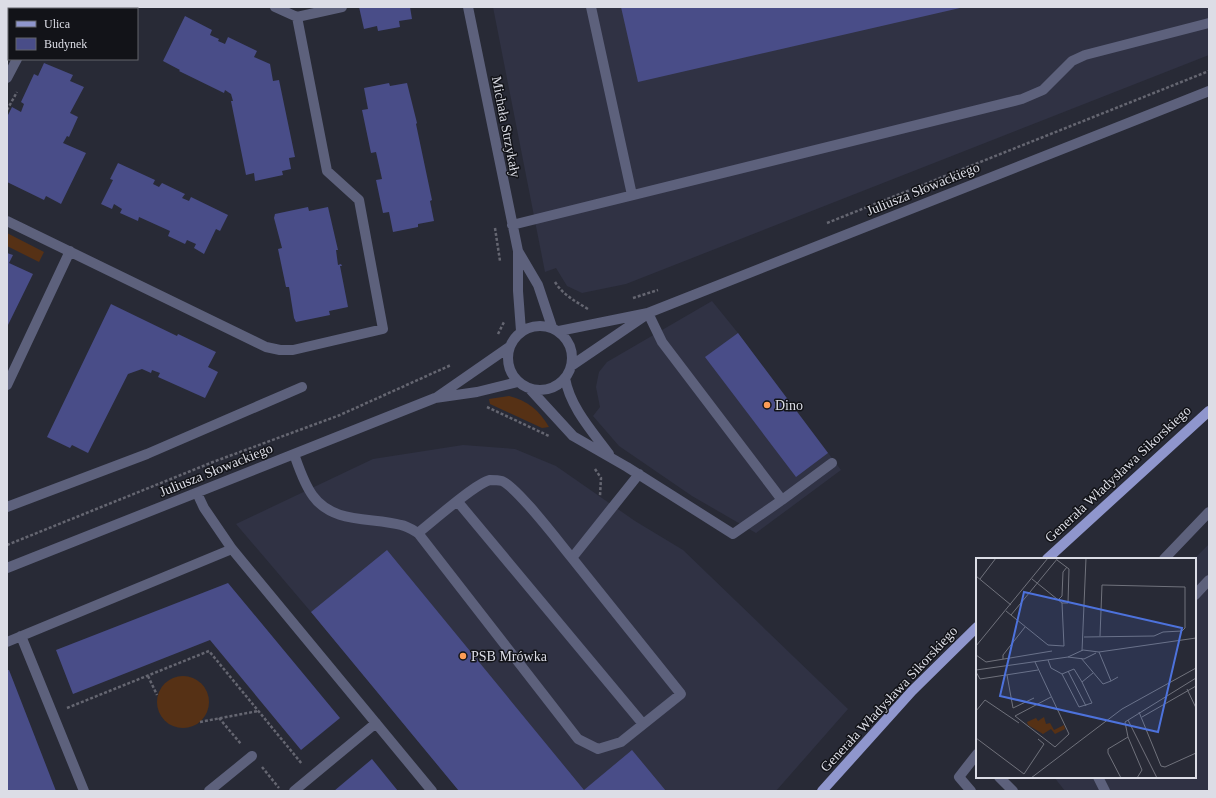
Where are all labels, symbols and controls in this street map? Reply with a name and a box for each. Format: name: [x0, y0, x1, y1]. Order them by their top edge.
legend: [8, 8, 138, 60]
text: Ulica: [44, 17, 71, 31]
text: Budynek: [44, 37, 87, 51]
street label: Michała Strzykały: [489, 75, 523, 179]
street label: Juliusza Słowackiego: [864, 159, 982, 219]
place label: Dino: [775, 398, 803, 413]
marker: Dino: [762, 400, 772, 410]
street label: Generała Władysława Sikorskiego: [1042, 403, 1194, 545]
street label: Juliusza Słowackiego: [157, 440, 275, 500]
inset map: [976, 558, 1196, 778]
street label: Generała Władysława Sikorskiego: [818, 623, 960, 775]
place label: PSB Mrówka: [471, 649, 548, 664]
marker: PSB Mrówka: [458, 651, 468, 661]

